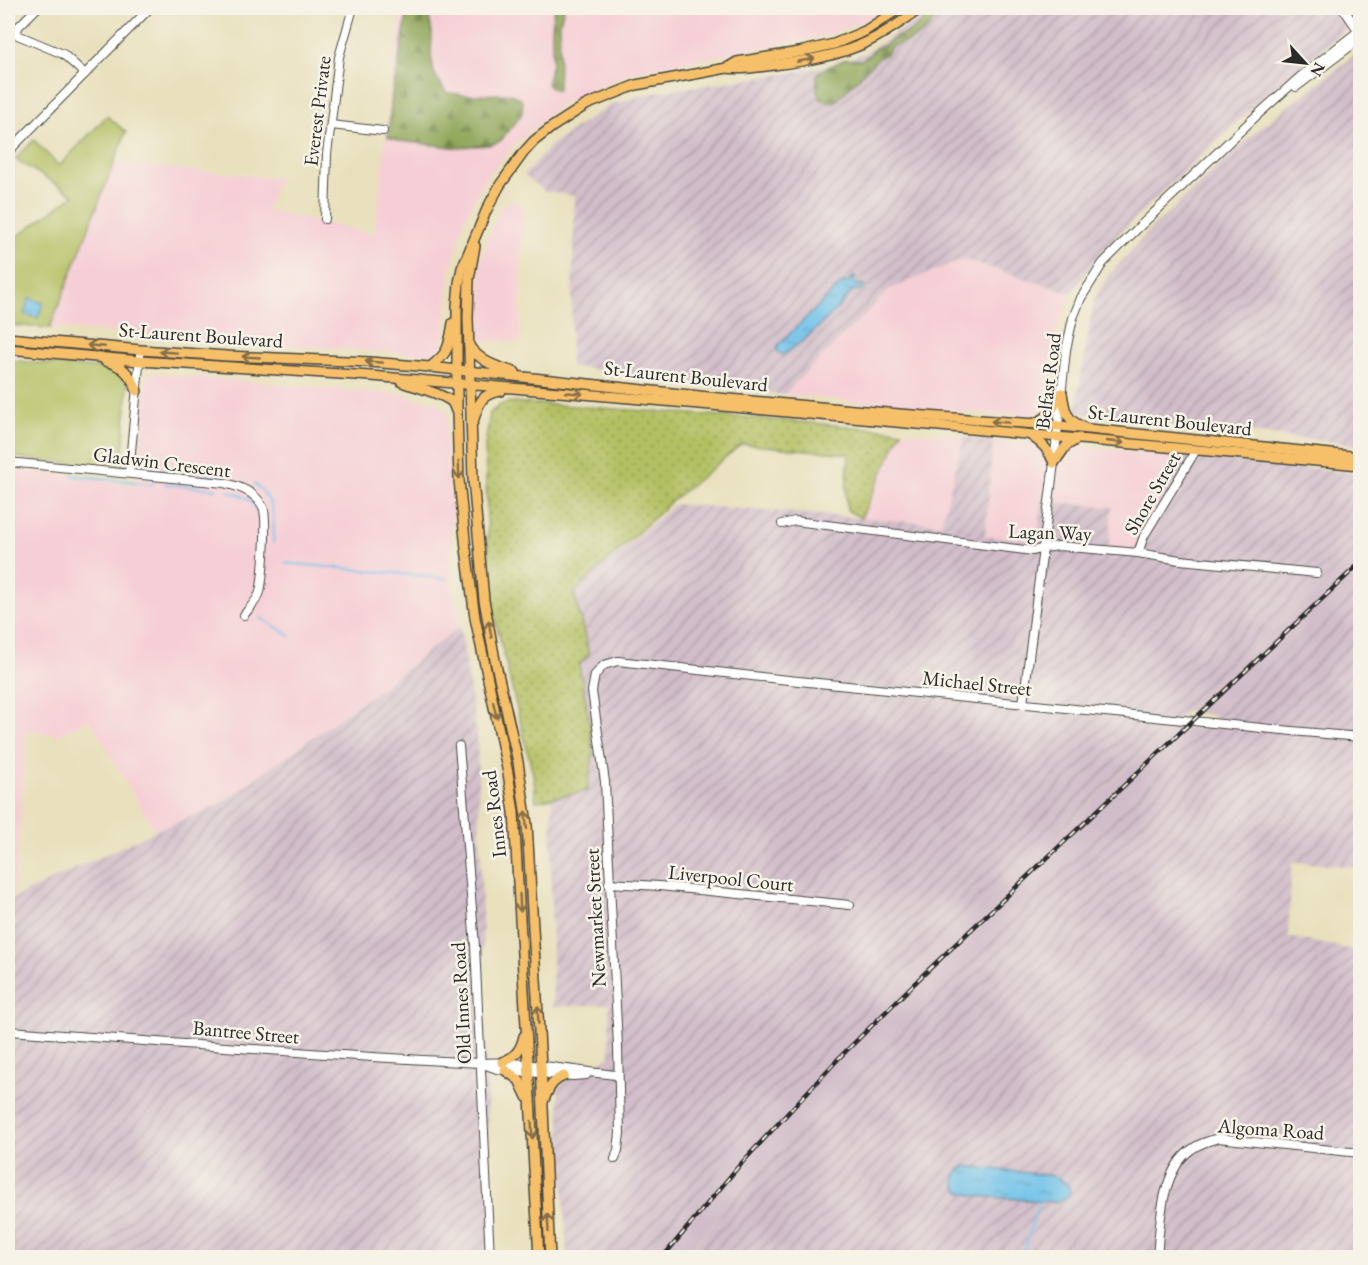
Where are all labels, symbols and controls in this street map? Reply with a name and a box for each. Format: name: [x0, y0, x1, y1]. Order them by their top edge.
north arrow: [1275, 33, 1335, 93]
street label: Everest Private: [297, 54, 337, 168]
one-way arrow: [796, 54, 816, 65]
text: N: [1306, 59, 1330, 80]
street label: St-Laurent Boulevard: [118, 316, 285, 354]
street label: Belfast Road: [1029, 331, 1067, 431]
one-way arrow: [87, 340, 107, 351]
one-way arrow: [158, 346, 178, 357]
one-way arrow: [242, 351, 262, 362]
street label: St-Laurent Boulevard: [603, 354, 770, 398]
one-way arrow: [364, 356, 384, 367]
one-way arrow: [563, 388, 583, 399]
street label: St-Laurent Boulevard: [1087, 398, 1254, 442]
one-way arrow: [991, 416, 1011, 427]
one-way arrow: [1105, 437, 1125, 448]
street label: Gladwin Crescent: [92, 441, 233, 483]
street label: Shore Street: [1118, 446, 1187, 539]
one-way arrow: [453, 460, 464, 480]
street label: Lagan Way: [1008, 518, 1093, 546]
one-way arrow: [484, 620, 495, 639]
street label: Michael Street: [921, 664, 1034, 702]
one-way arrow: [489, 700, 501, 719]
street label: Innes Road: [476, 768, 512, 859]
one-way arrow: [520, 811, 531, 831]
street label: Newmarket Street: [578, 847, 612, 988]
street label: Liverpool Court: [667, 859, 796, 898]
one-way arrow: [514, 892, 525, 912]
street label: Old Innes Road: [445, 940, 477, 1065]
one-way arrow: [533, 1006, 544, 1025]
street label: Bantree Street: [192, 1014, 301, 1050]
street label: Algoma Road: [1216, 1112, 1326, 1146]
one-way arrow: [526, 1120, 537, 1140]
one-way arrow: [542, 1213, 553, 1233]

